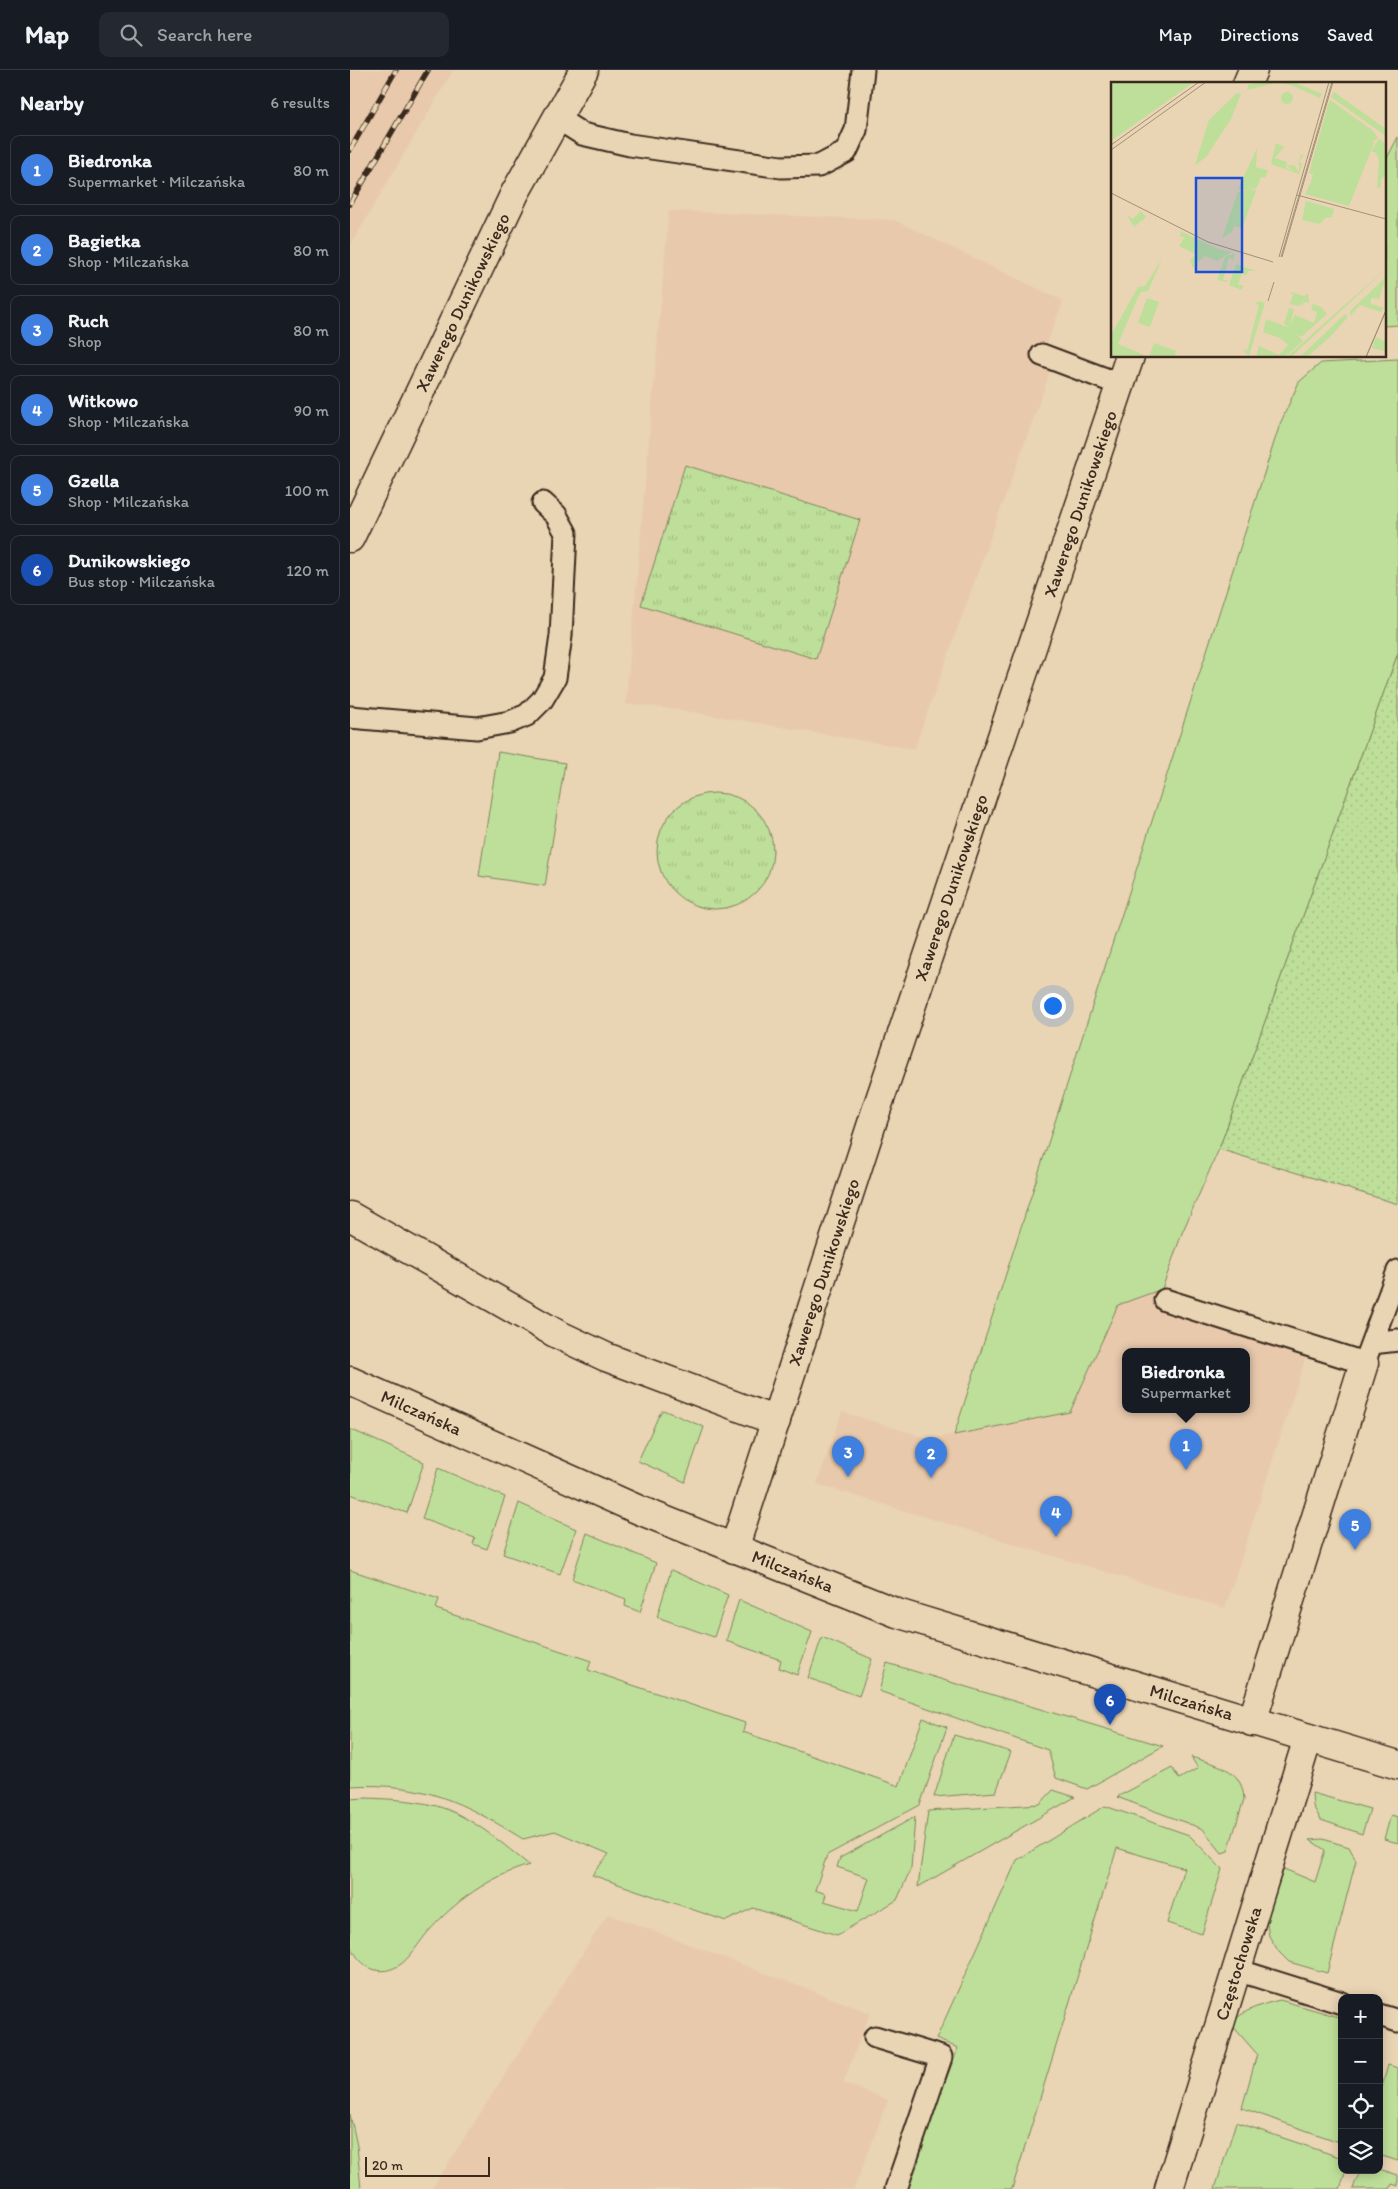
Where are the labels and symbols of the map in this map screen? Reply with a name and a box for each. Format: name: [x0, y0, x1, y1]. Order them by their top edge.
inset map: [1111, 82, 1386, 358]
street label: Xawerego Dunikowskiego: [410, 209, 515, 396]
street label: Xawerego Dunikowskiego: [1039, 408, 1122, 600]
street label: Xawerego Dunikowskiego: [909, 791, 993, 984]
your location: [1040, 993, 1066, 1019]
street label: Xawerego Dunikowskiego: [783, 1176, 864, 1369]
street label: Milczańska: [377, 1385, 466, 1441]
pin: 1: [1170, 1429, 1202, 1470]
pin: 3: [832, 1436, 864, 1477]
pin: 2: [915, 1437, 947, 1478]
pin: 4: [1040, 1496, 1072, 1537]
pin: 5: [1339, 1509, 1371, 1550]
street label: Milczańska: [749, 1545, 837, 1598]
street label: Milczańska: [1147, 1679, 1236, 1726]
pin: 6: [1094, 1684, 1126, 1725]
street label: Częstochowska: [1211, 1903, 1267, 2023]
scale bar: [365, 2154, 490, 2177]

